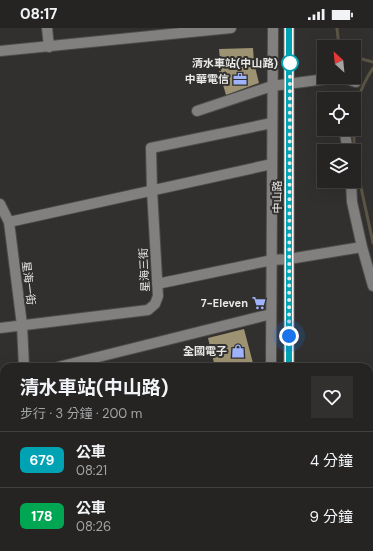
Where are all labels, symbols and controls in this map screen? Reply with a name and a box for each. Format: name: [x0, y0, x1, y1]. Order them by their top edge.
text: 08:17: [20, 4, 57, 24]
north arrow: [317, 40, 361, 84]
map controls: [317, 40, 361, 188]
marker: 清水車站(中山路): [281, 54, 299, 72]
place label: 清水車站(中山路): [192, 56, 278, 70]
office icon: 中華電信: [232, 71, 248, 87]
place label: 中華電信: [185, 72, 229, 86]
button: locate: [317, 92, 361, 136]
button: layers: [317, 144, 361, 188]
street label: 中山路: [270, 181, 284, 214]
street label: 星海三街: [136, 248, 152, 292]
street label: 星海一街: [19, 260, 39, 306]
supermarket icon: 7-Eleven: [251, 295, 267, 311]
place label: 7-Eleven: [201, 296, 248, 310]
your location: [279, 326, 299, 346]
shop icon: 全國電子: [230, 343, 246, 359]
place label: 全國電子: [183, 344, 227, 358]
text: 清水車站(中山路): [20, 375, 168, 400]
button: heart: [311, 376, 353, 418]
text: 步行 · 3 分鐘 · 200 m: [20, 405, 142, 422]
text: 公車: [76, 442, 106, 462]
text: 679: [30, 451, 54, 469]
text: 4 分鐘: [310, 451, 353, 471]
text: 08:21: [76, 462, 107, 479]
text: 公車: [76, 498, 106, 518]
text: 178: [31, 507, 53, 525]
text: 9 分鐘: [310, 507, 353, 527]
text: 08:26: [76, 518, 111, 535]

